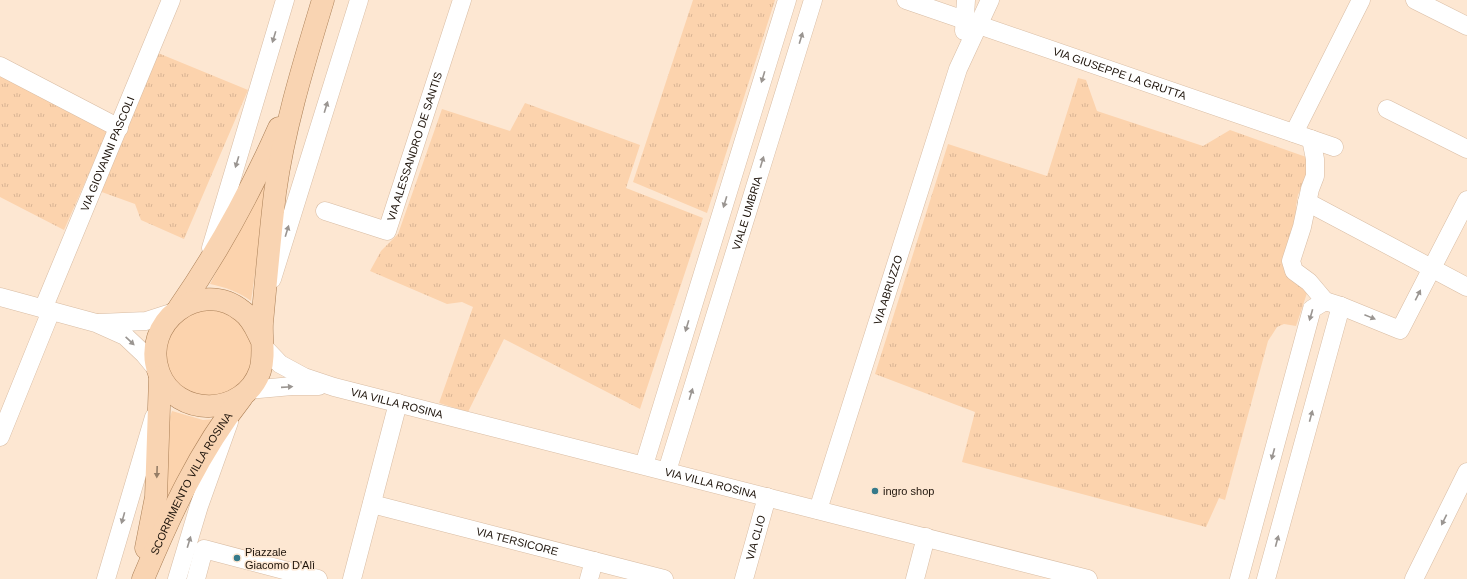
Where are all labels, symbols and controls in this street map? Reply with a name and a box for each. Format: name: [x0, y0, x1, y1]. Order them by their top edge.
one-way arrow: [271, 32, 277, 44]
one-way arrow: [798, 32, 804, 44]
street label: VIA GIUSEPPE LA GRUTTA: [1052, 45, 1188, 102]
street label: VIA ALESSANDRO DE SANTIS: [385, 70, 444, 223]
one-way arrow: [760, 72, 766, 84]
street label: VIA GIOVANNI PASCOLI: [78, 95, 136, 213]
one-way arrow: [323, 101, 329, 113]
one-way arrow: [234, 156, 240, 168]
one-way arrow: [759, 156, 765, 168]
street label: VIALE UMBRIA: [730, 174, 764, 252]
one-way arrow: [722, 196, 728, 208]
one-way arrow: [284, 225, 290, 237]
street label: VIA ABRUZZO: [871, 253, 905, 326]
one-way arrow: [1415, 289, 1421, 301]
one-way arrow: [1307, 309, 1313, 322]
one-way arrow: [1364, 315, 1376, 321]
one-way arrow: [684, 320, 690, 332]
one-way arrow: [126, 336, 135, 345]
one-way arrow: [281, 383, 293, 390]
street label: VIA VILLA ROSINA: [349, 385, 445, 421]
one-way arrow: [688, 387, 694, 399]
street label: SCORRIMENTO VILLA ROSINA: [148, 410, 235, 557]
one-way arrow: [1308, 410, 1314, 422]
one-way arrow: [1270, 449, 1276, 461]
street label: VIA VILLA ROSINA: [663, 465, 759, 501]
one-way arrow: [154, 466, 160, 479]
place label: ingro shop: [883, 485, 934, 497]
marker: ingro shop: [870, 486, 880, 496]
one-way arrow: [120, 513, 126, 525]
street label: VIA CLIO: [744, 513, 768, 561]
one-way arrow: [1441, 514, 1447, 526]
street label: VIA TERSICORE: [475, 525, 560, 558]
one-way arrow: [186, 535, 192, 547]
one-way arrow: [1274, 535, 1280, 547]
place label: Piazzale Giacomo D'Alì: [245, 546, 315, 571]
marker: Piazzale Giacomo D'Alì: [232, 553, 242, 563]

